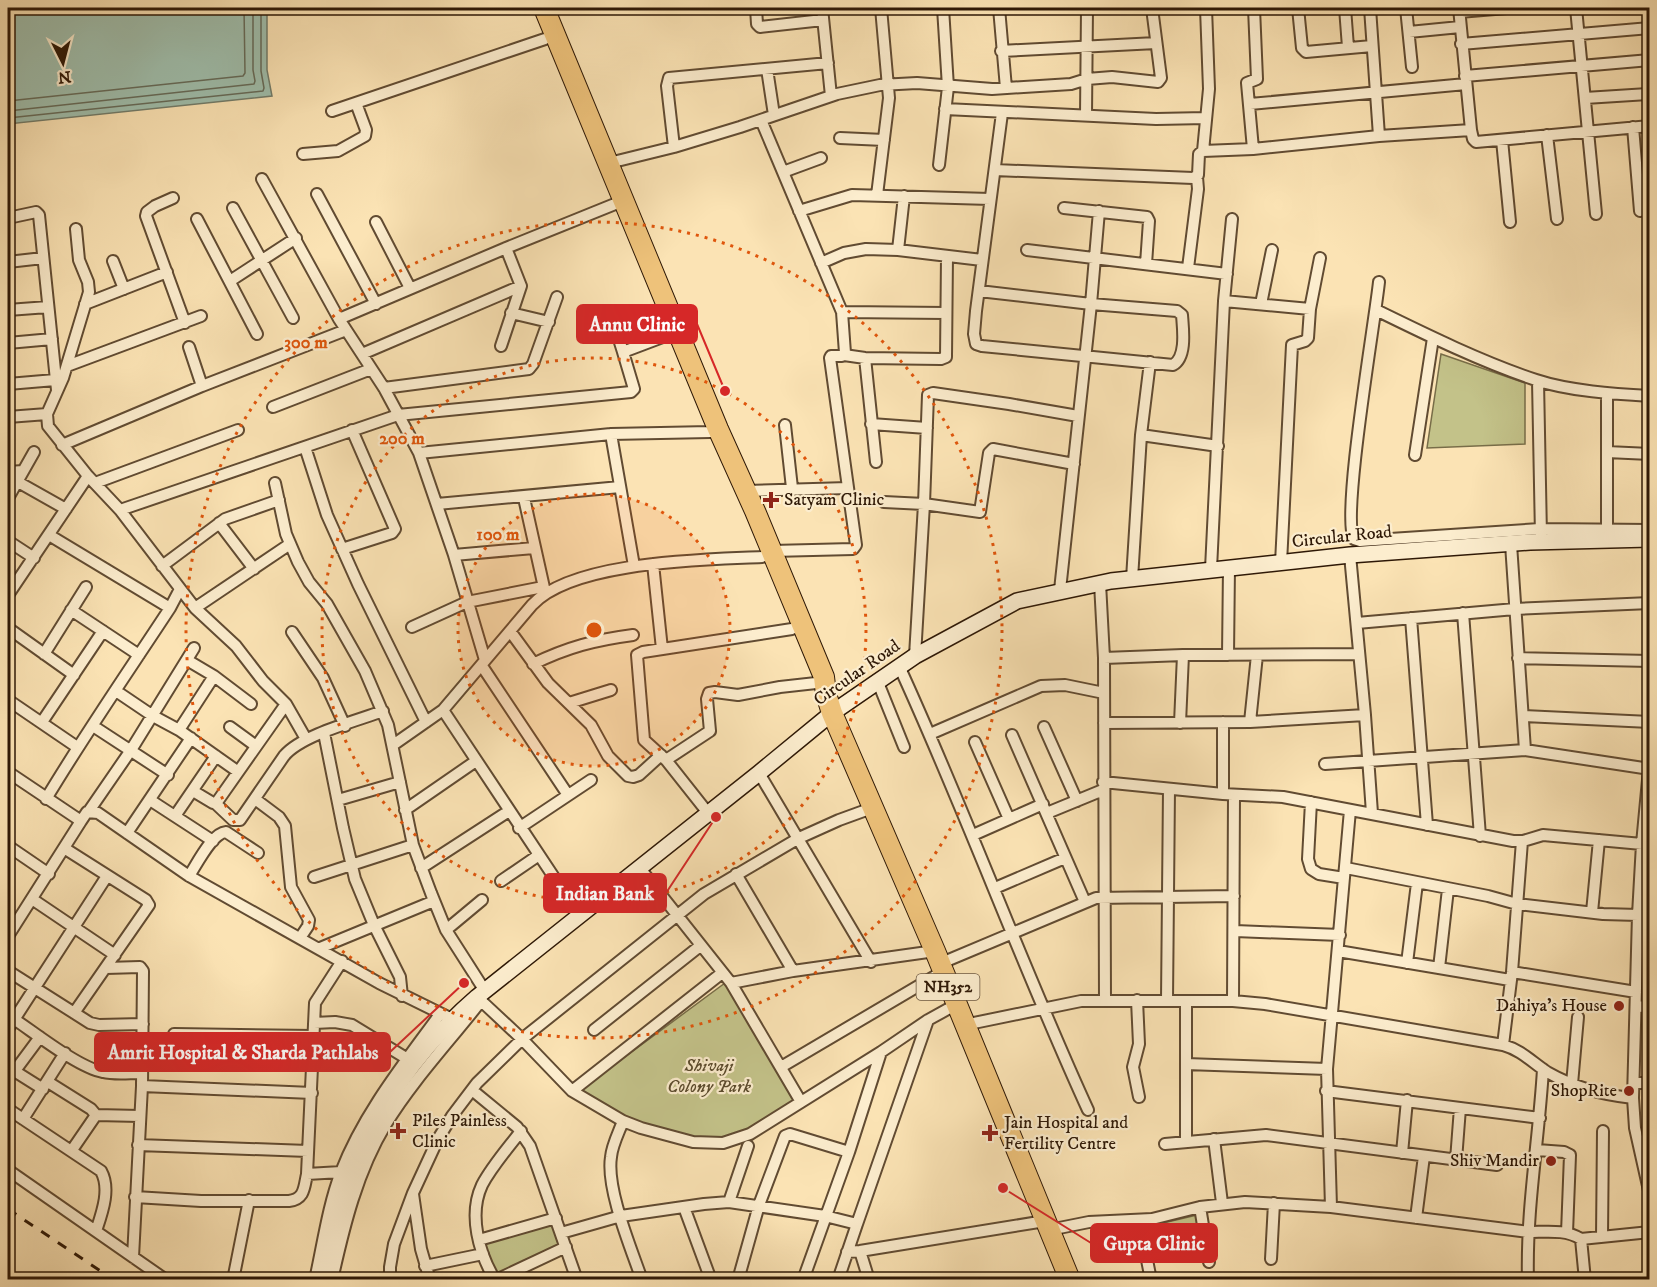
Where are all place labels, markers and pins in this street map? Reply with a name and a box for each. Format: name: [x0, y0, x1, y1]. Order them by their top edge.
callout: Annu Clinic: [577, 305, 697, 343]
place label: Satyam Clinic: [784, 489, 884, 511]
marker: Satyam Clinic: [762, 491, 780, 509]
centre of rings: [584, 620, 604, 640]
callout: Indian Bank: [544, 874, 666, 912]
place label: Dahiya's House: [1496, 995, 1607, 1017]
marker: Dahiya's House: [1612, 999, 1626, 1013]
callout: Amrit Hospital & Sharda Pathlabs: [95, 1033, 390, 1071]
place label: ShopRite: [1551, 1080, 1617, 1102]
marker: ShopRite: [1622, 1084, 1636, 1098]
place label: Piles Painless Clinic: [412, 1110, 507, 1153]
place label: Jain Hospital and Fertility Centre: [1002, 1112, 1128, 1155]
marker: Piles Painless Clinic: [389, 1122, 407, 1140]
marker: Jain Hospital and Fertility Centre: [981, 1124, 999, 1142]
place label: Shiv Mandir: [1450, 1150, 1539, 1172]
marker: Shiv Mandir: [1544, 1154, 1558, 1168]
callout: Gupta Clinic: [1091, 1224, 1217, 1262]

